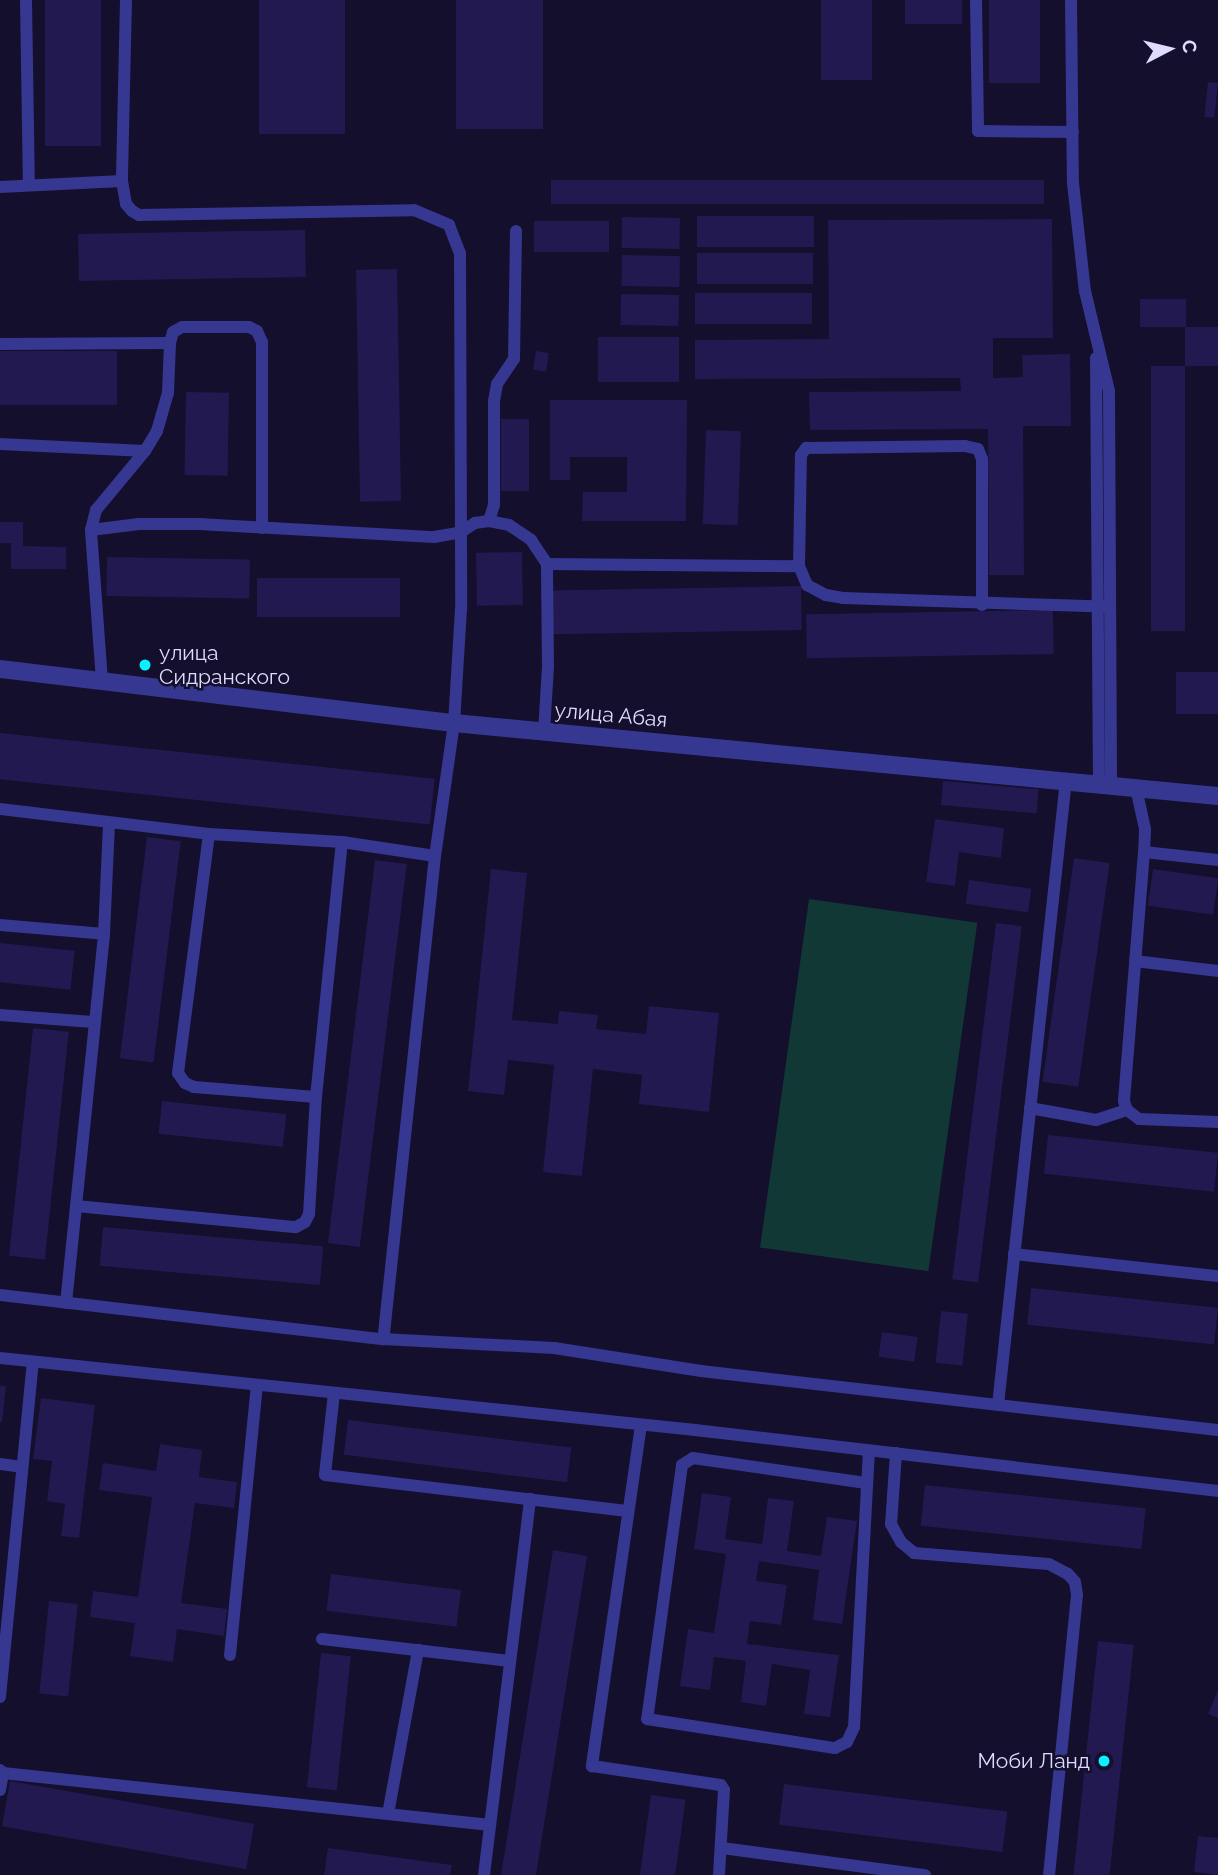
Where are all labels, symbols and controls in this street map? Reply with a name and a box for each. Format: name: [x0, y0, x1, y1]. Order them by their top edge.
north arrow: [1134, 14, 1204, 84]
text: С: [1178, 39, 1202, 54]
place label: улица Сидранского: [159, 640, 290, 690]
marker: улица Сидранского: [137, 657, 153, 673]
street label: улица Абая: [553, 697, 669, 733]
place label: Моби Ланд: [978, 1748, 1090, 1774]
marker: Моби Ланд: [1096, 1753, 1112, 1769]

